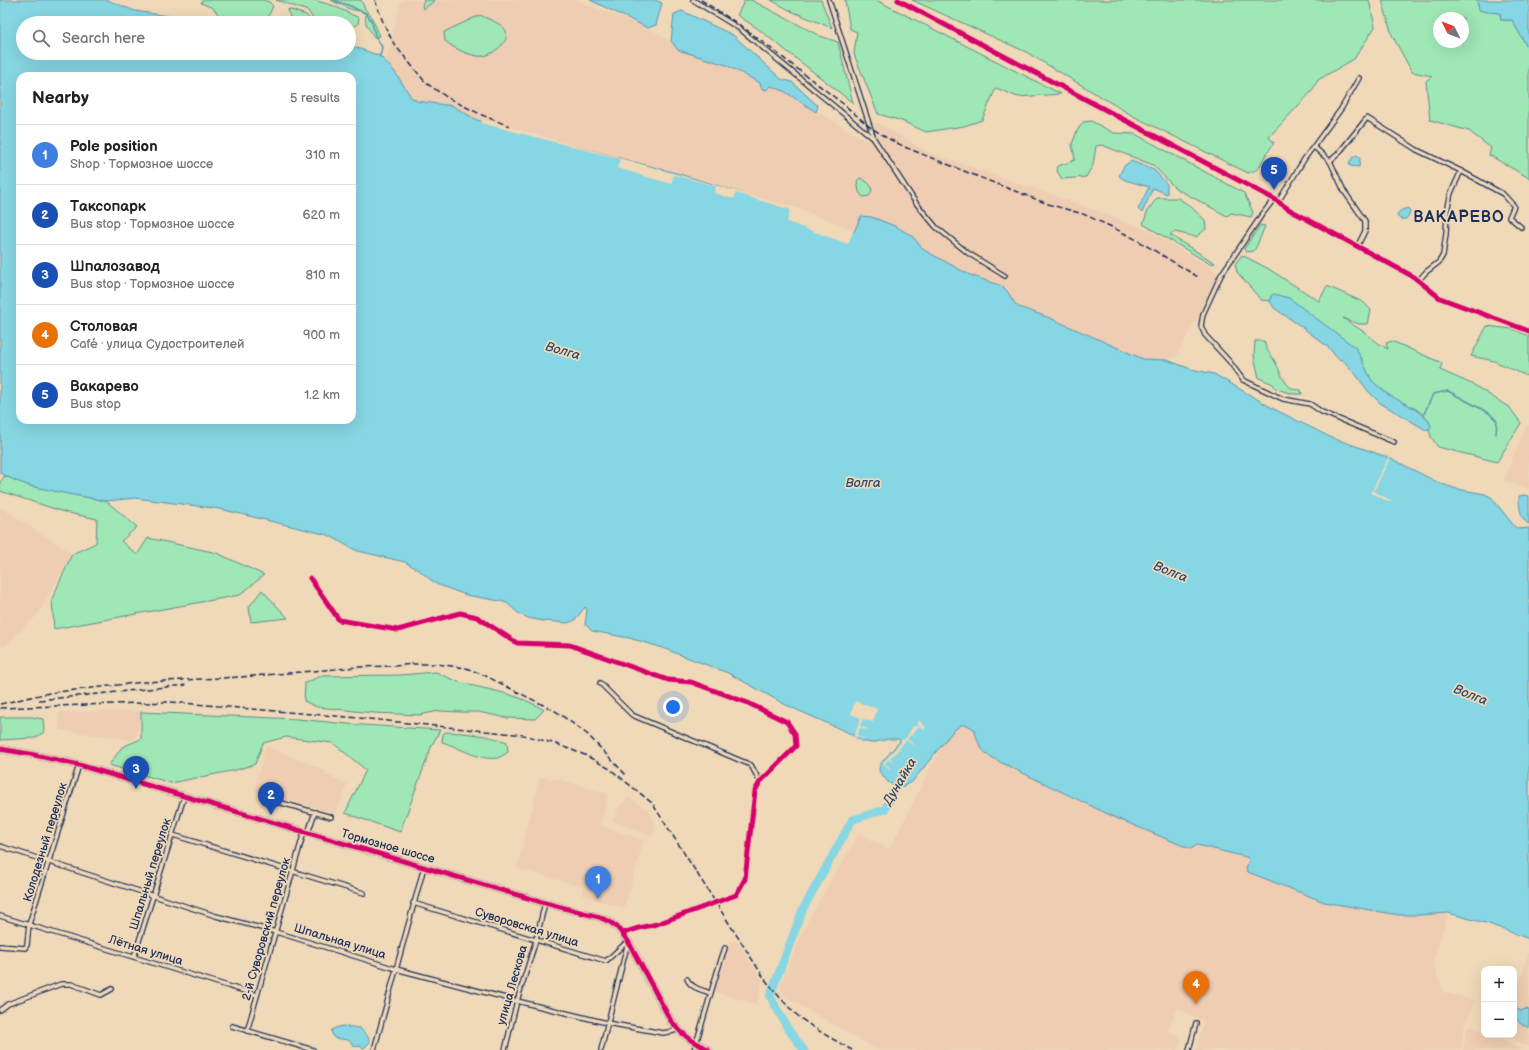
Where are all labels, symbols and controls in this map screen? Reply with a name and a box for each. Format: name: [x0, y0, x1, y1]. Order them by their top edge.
north arrow: [1433, 12, 1469, 48]
search box: [16, 16, 356, 60]
icon: search: [30, 27, 52, 49]
text: Search here: [62, 29, 145, 48]
text: Nearby: [32, 88, 89, 108]
text: 5 results: [290, 90, 340, 106]
text: Pole position: [70, 137, 158, 156]
text: 1: [42, 147, 48, 163]
text: 310 m: [305, 147, 340, 163]
text: Shop · Тормозное шоссе: [70, 156, 213, 172]
pin: 5: [1261, 157, 1287, 190]
text: Таксопарк: [70, 197, 146, 216]
text: 2: [41, 207, 49, 223]
text: 620 m: [302, 207, 340, 223]
district label: ВАКАРЕВО: [1413, 208, 1505, 227]
text: Bus stop · Тормозное шоссе: [70, 216, 234, 232]
text: Шпалозавод: [70, 257, 160, 276]
text: 3: [41, 267, 49, 283]
text: 810 m: [305, 267, 340, 283]
text: Bus stop · Тормозное шоссе: [70, 276, 234, 292]
text: Столовая: [70, 317, 138, 336]
text: 4: [41, 327, 49, 343]
text: 900 m: [303, 327, 340, 343]
text: Café · улица Судостроителей: [70, 336, 245, 352]
water label: Волга: [544, 338, 582, 364]
text: Вакарево: [70, 377, 139, 396]
text: 5: [41, 387, 49, 403]
text: 1.2 km: [304, 387, 340, 403]
text: Bus stop: [70, 396, 121, 412]
water label: Волга: [845, 475, 881, 491]
water label: Волга: [1151, 558, 1190, 586]
water label: Волга: [1451, 681, 1490, 709]
your location: [663, 697, 683, 717]
water label: Дунайка: [879, 755, 920, 809]
pin: 3: [123, 756, 149, 789]
street label: Колодезный переулок: [20, 780, 71, 904]
pin: 2: [258, 782, 284, 815]
street label: Шпальный переулок: [126, 816, 175, 932]
street label: Тормозное шоссе: [339, 826, 437, 867]
street label: 2-й Суворовский переулок: [239, 855, 294, 1002]
pin: 1: [585, 866, 611, 899]
street label: Суворовская улица: [473, 905, 581, 950]
street label: Шпальная улица: [292, 920, 388, 963]
street label: Лётная улица: [106, 932, 185, 969]
street label: улица Лескова: [494, 943, 531, 1027]
map controls: [1481, 966, 1517, 1038]
button: +: [1481, 966, 1517, 1002]
pin: 4: [1183, 971, 1209, 1004]
button: −: [1481, 1002, 1517, 1038]

